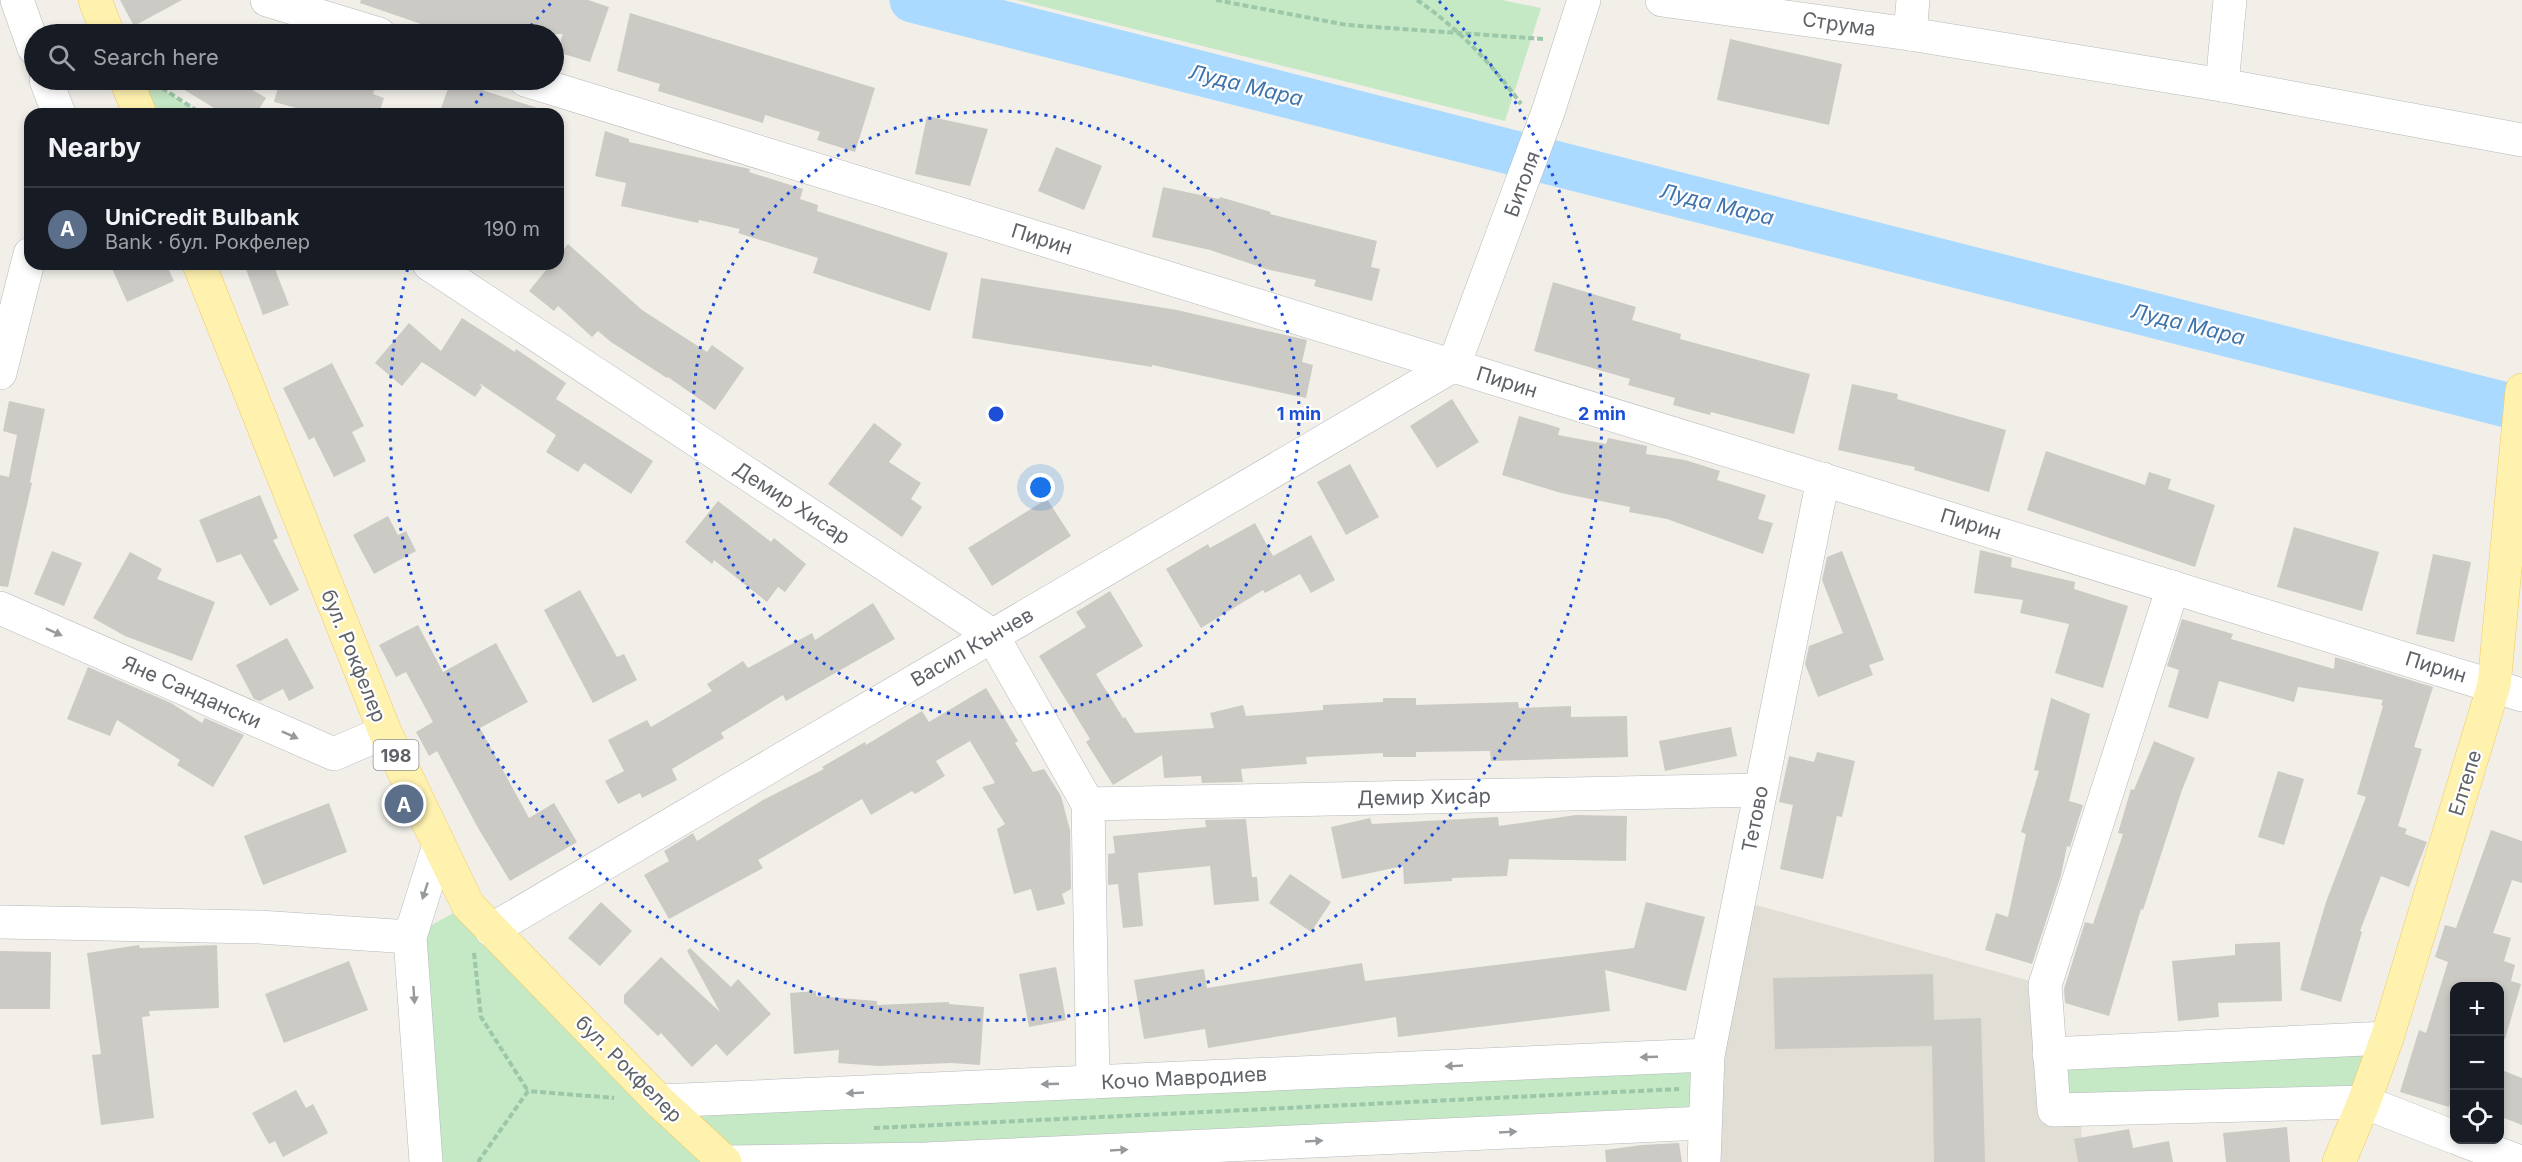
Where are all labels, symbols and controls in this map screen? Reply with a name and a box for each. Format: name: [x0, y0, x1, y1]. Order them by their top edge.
street label: Струма: [1801, 7, 1877, 41]
search box: [24, 24, 564, 90]
icon: search: [45, 41, 78, 74]
text: Search here: [93, 44, 219, 70]
water label: Луда Мара: [1186, 59, 1306, 111]
text: Nearby: [48, 132, 141, 163]
street label: Битоля: [1499, 148, 1545, 220]
water label: Луда Мара: [1657, 178, 1777, 230]
text: UniCredit Bulbank: [105, 204, 299, 230]
text: A: [60, 217, 75, 241]
text: 190 m: [484, 217, 540, 241]
street label: Пирин: [1009, 218, 1075, 260]
text: Bank · бул. Рокфелер: [105, 230, 310, 254]
water label: Луда Мара: [2128, 298, 2248, 350]
street label: Пирин: [1474, 361, 1540, 403]
text: 1 min: [1277, 403, 1321, 424]
text: 2 min: [1578, 403, 1626, 424]
centre of rings: [986, 404, 1006, 424]
street label: Демир Хисар: [729, 457, 855, 549]
your location: [1026, 473, 1055, 502]
street label: Пирин: [1938, 503, 2004, 545]
street label: бул. Рокфелер: [316, 586, 392, 726]
street label: Васил Кънчев: [907, 602, 1037, 692]
one-way arrow: [45, 627, 62, 636]
street label: Пирин: [2403, 646, 2469, 688]
street label: Яне Сандански: [119, 651, 265, 733]
one-way arrow: [281, 731, 299, 740]
road number: 198: [374, 740, 418, 770]
street label: Елтепе: [2444, 747, 2486, 819]
pin: A: [384, 782, 424, 826]
street label: Демир Хисар: [1357, 784, 1491, 810]
street label: Тетово: [1737, 784, 1773, 854]
one-way arrow: [419, 882, 429, 900]
map controls: [2450, 982, 2504, 1144]
button: +: [2450, 982, 2504, 1036]
one-way arrow: [409, 986, 419, 1005]
street label: бул. Рокфелер: [571, 1011, 687, 1127]
button: −: [2450, 1036, 2504, 1090]
one-way arrow: [1640, 1053, 1659, 1062]
one-way arrow: [1445, 1061, 1464, 1070]
street label: Кочо Мавродиев: [1100, 1062, 1268, 1094]
one-way arrow: [1040, 1079, 1059, 1089]
one-way arrow: [846, 1088, 865, 1097]
button: locate: [2450, 1090, 2504, 1144]
one-way arrow: [1499, 1128, 1518, 1137]
one-way arrow: [1304, 1137, 1323, 1146]
one-way arrow: [1109, 1146, 1128, 1155]

